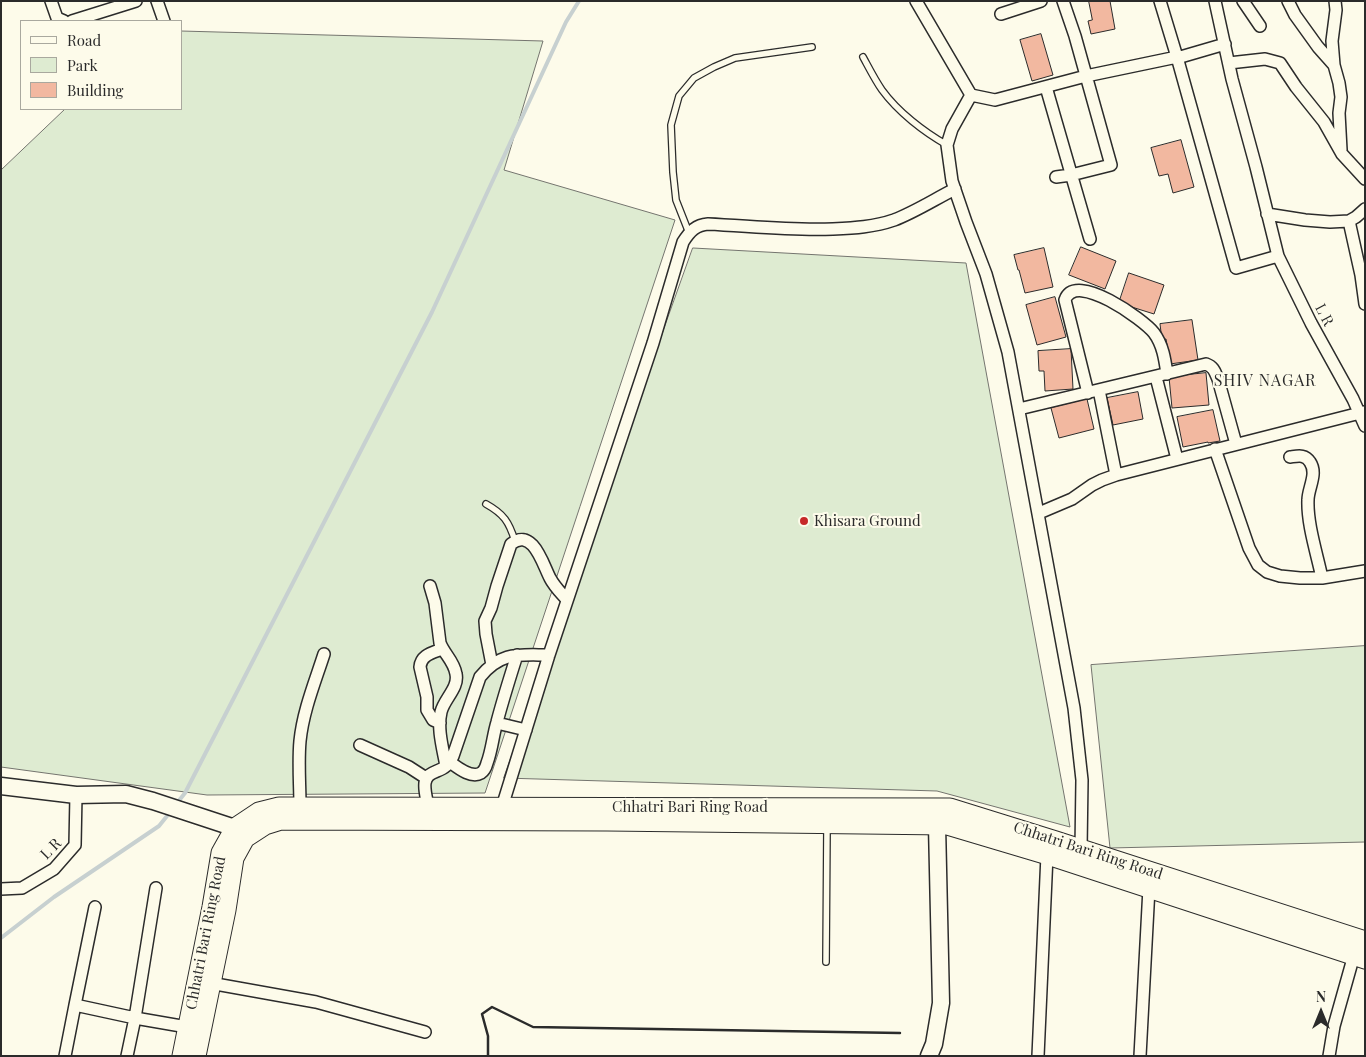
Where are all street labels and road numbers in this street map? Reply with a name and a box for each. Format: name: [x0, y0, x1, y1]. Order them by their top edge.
street label: L R: [1311, 301, 1337, 329]
street label: Chhatri Bari Ring Road: [612, 798, 768, 816]
street label: Chhatri Bari Ring Road: [1011, 818, 1165, 884]
street label: L R: [37, 835, 65, 863]
street label: Chhatri Bari Ring Road: [182, 855, 230, 1011]

